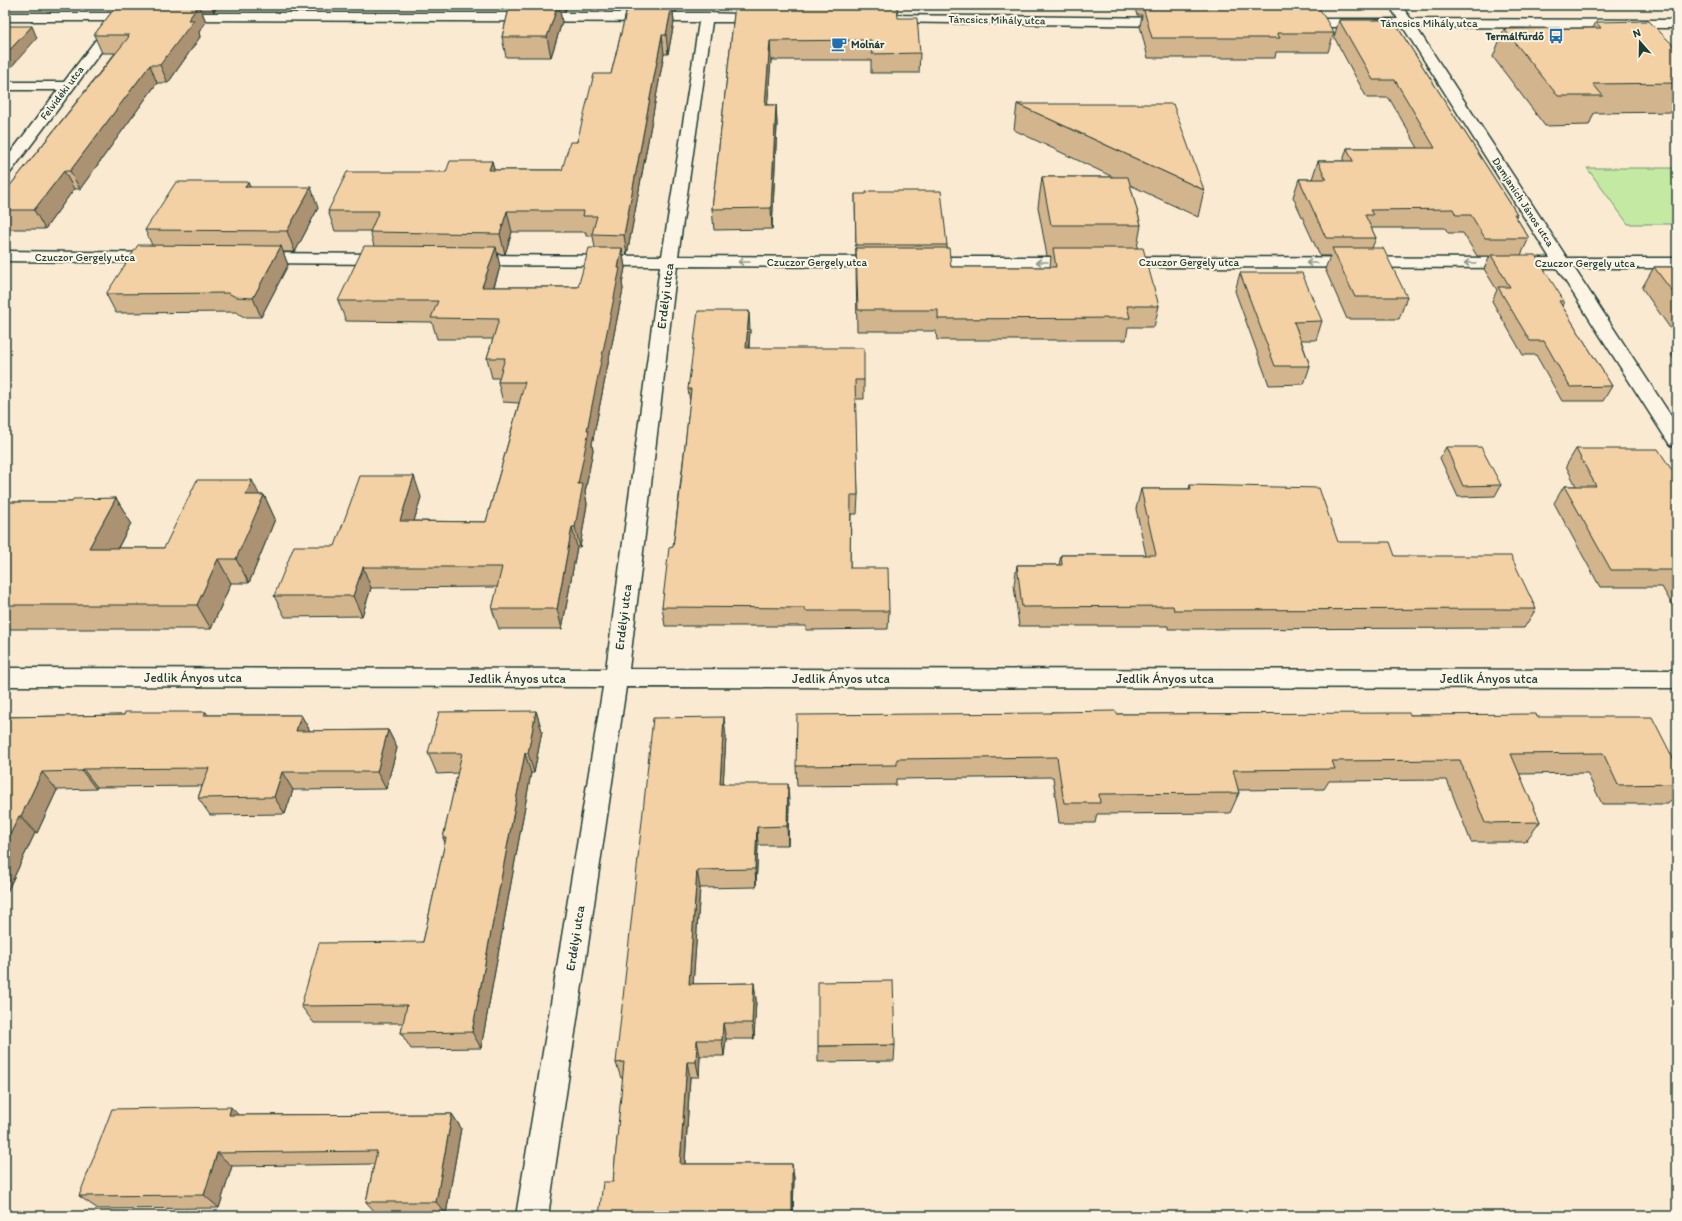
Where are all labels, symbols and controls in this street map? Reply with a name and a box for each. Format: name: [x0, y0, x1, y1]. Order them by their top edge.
street label: Táncsics Mihály utca: [948, 13, 1046, 27]
street label: Táncsics Mihály utca: [1380, 17, 1478, 30]
north arrow: [1620, 22, 1660, 62]
text: N: [1631, 26, 1642, 40]
bus stop icon: Termálfürdő: [1547, 27, 1565, 45]
place label: Termálfürdő: [1485, 30, 1544, 43]
cafe icon: Molnár: [830, 35, 848, 53]
place label: Molnár: [851, 38, 885, 51]
street label: Felvidéki utca: [37, 63, 87, 123]
street label: Damjanich János utca: [1489, 155, 1557, 249]
street label: Czuczor Gergely utca: [35, 251, 136, 264]
street label: Czuczor Gergely utca: [767, 256, 868, 269]
street label: Czuczor Gergely utca: [1139, 256, 1240, 269]
street label: Czuczor Gergely utca: [1535, 257, 1636, 270]
one-way arrow: [738, 258, 751, 266]
one-way arrow: [1036, 258, 1049, 266]
one-way arrow: [1306, 259, 1319, 267]
one-way arrow: [1464, 259, 1477, 267]
street label: Erdélyi utca: [654, 262, 677, 330]
street label: Erdélyi utca: [612, 583, 635, 651]
street label: Jedlik Ányos utca: [144, 670, 243, 685]
street label: Jedlik Ányos utca: [468, 671, 567, 686]
street label: Jedlik Ányos utca: [792, 671, 891, 686]
street label: Jedlik Ányos utca: [1116, 671, 1215, 686]
street label: Jedlik Ányos utca: [1440, 671, 1539, 686]
street label: Erdélyi utca: [562, 904, 588, 972]

